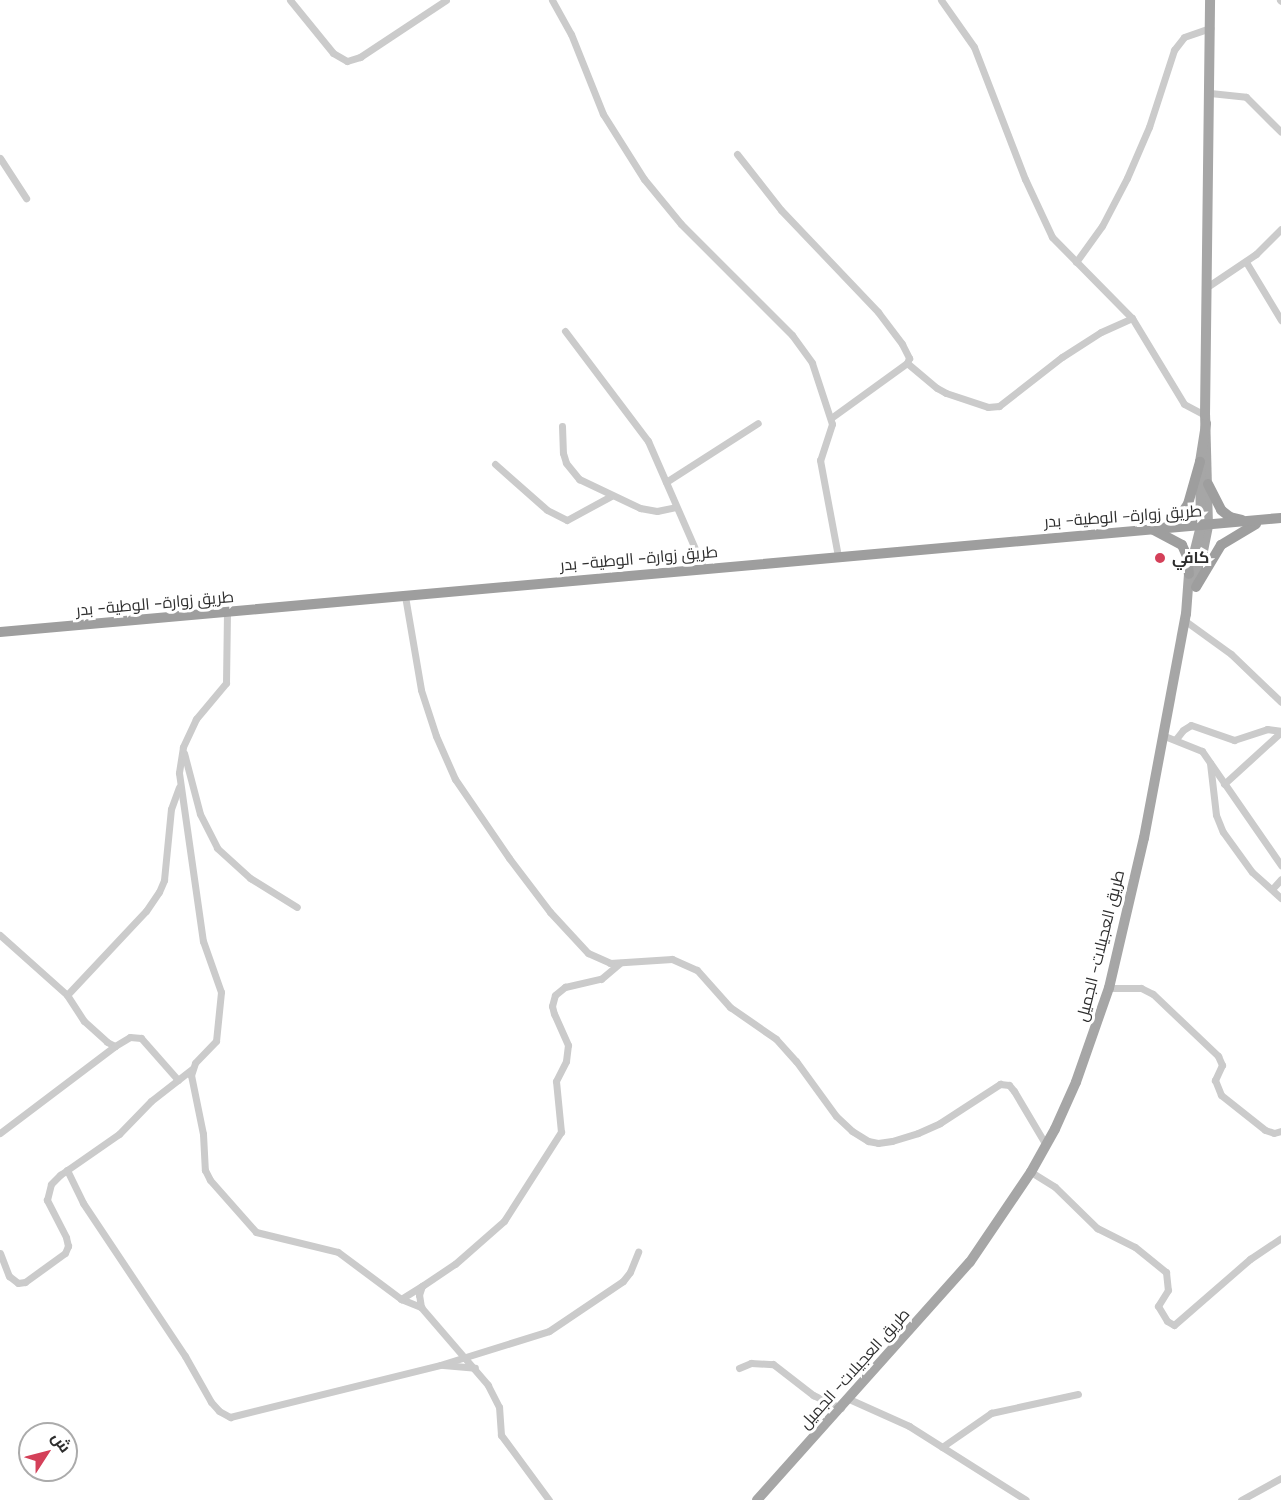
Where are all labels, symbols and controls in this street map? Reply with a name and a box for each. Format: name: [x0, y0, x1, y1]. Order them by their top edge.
street label: طريق زوارة- الوطية- بدر: [1043, 502, 1203, 532]
street label: طريق زوارة- الوطية- بدر: [559, 543, 719, 575]
place label: كافي: [1172, 548, 1209, 568]
marker: كافي: [1153, 551, 1167, 565]
street label: طريق زوارة- الوطية- بدر: [75, 588, 235, 620]
street label: طريق العجيلات- الجميل: [1073, 868, 1129, 1024]
street label: طريق العجيلات- الجميل: [796, 1305, 914, 1433]
north arrow: [18, 1422, 78, 1482]
text: ش: [47, 1428, 76, 1457]

